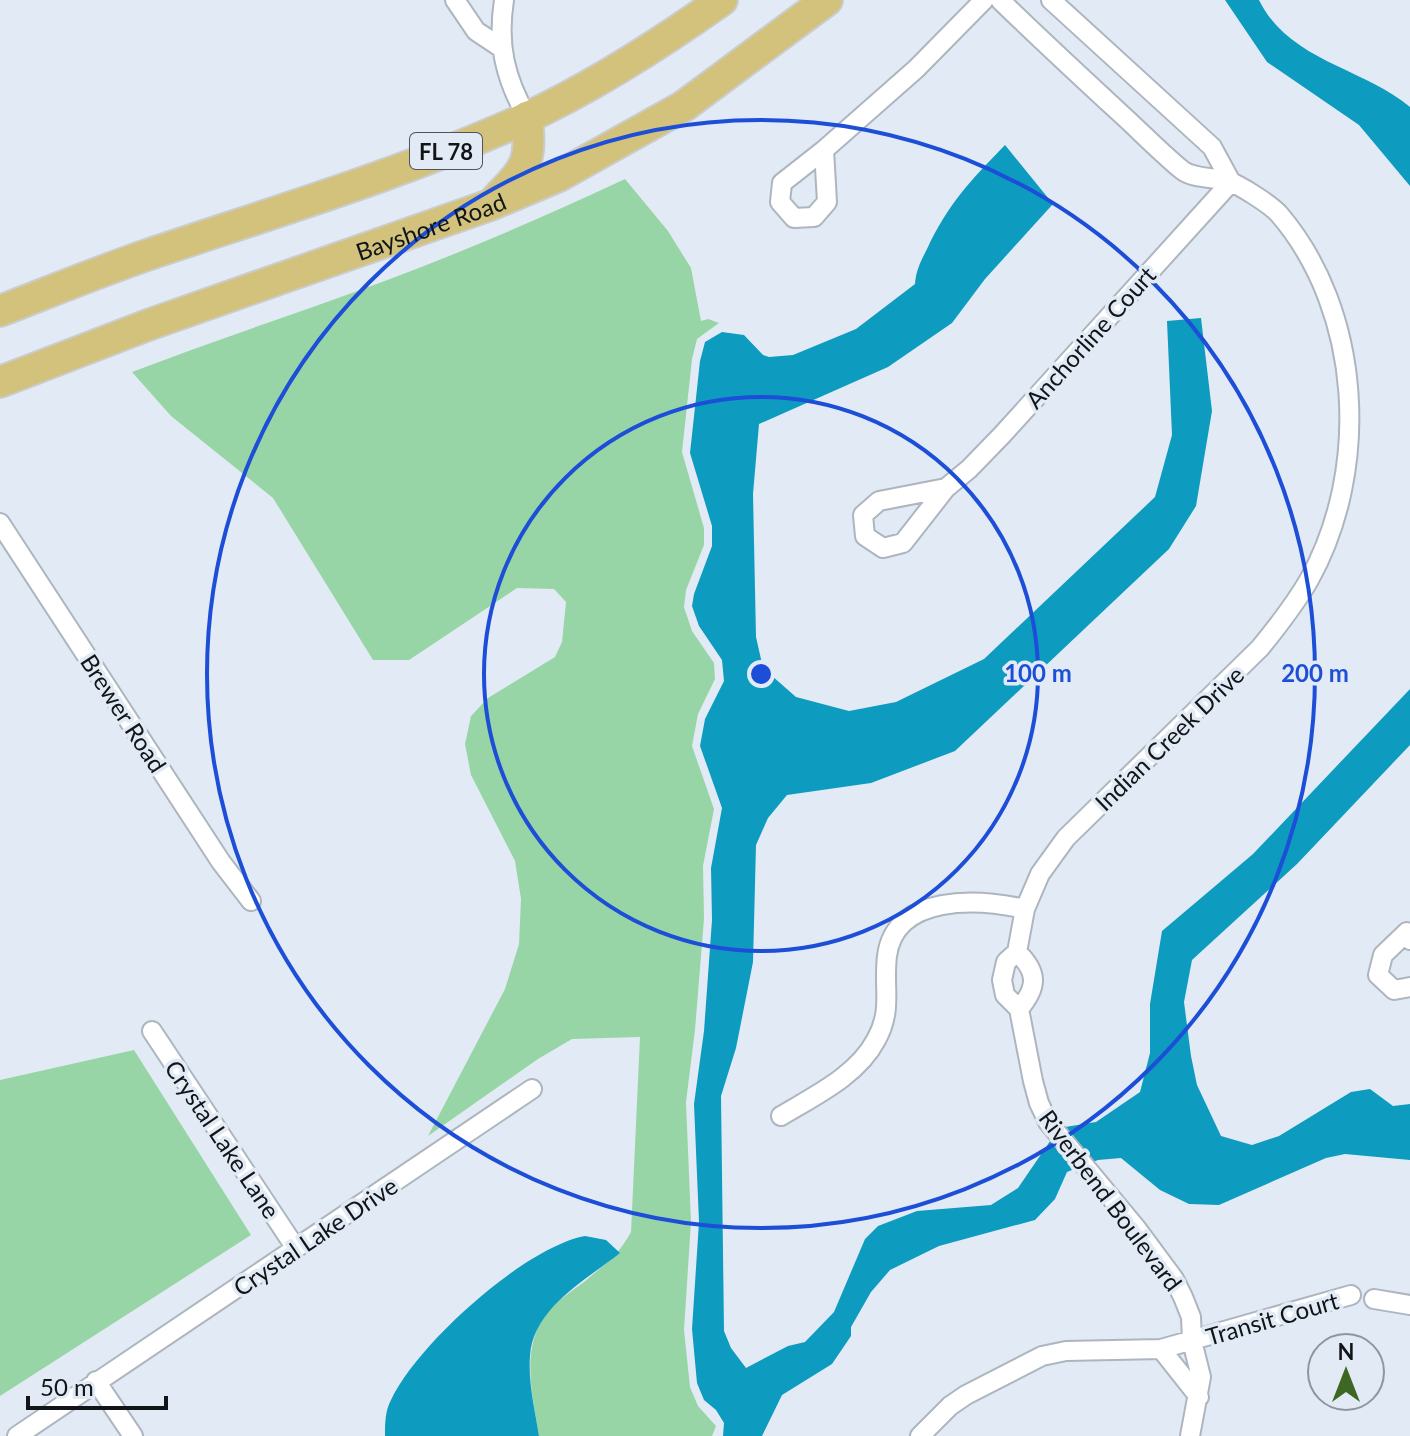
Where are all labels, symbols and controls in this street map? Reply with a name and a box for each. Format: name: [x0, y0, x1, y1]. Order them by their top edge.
road number: FL 78: [410, 133, 482, 169]
street label: Bayshore Road: [352, 186, 510, 266]
street label: Anchorline Court: [1019, 260, 1161, 414]
street label: Brewer Road: [75, 648, 173, 778]
text: 100 m: [1004, 658, 1072, 687]
text: 200 m: [1281, 658, 1349, 687]
centre of rings: [747, 660, 775, 688]
street label: Indian Creek Drive: [1089, 660, 1249, 816]
street label: Crystal Lake Lane: [159, 1054, 287, 1224]
street label: Riverbend Boulevard: [1033, 1104, 1189, 1296]
street label: Crystal Lake Drive: [228, 1170, 402, 1302]
street label: Transit Court: [1202, 1285, 1342, 1351]
north arrow: [1306, 1332, 1386, 1412]
text: N: [1338, 1338, 1354, 1365]
scale bar: [28, 1360, 166, 1410]
text: 50 m: [40, 1372, 94, 1401]

